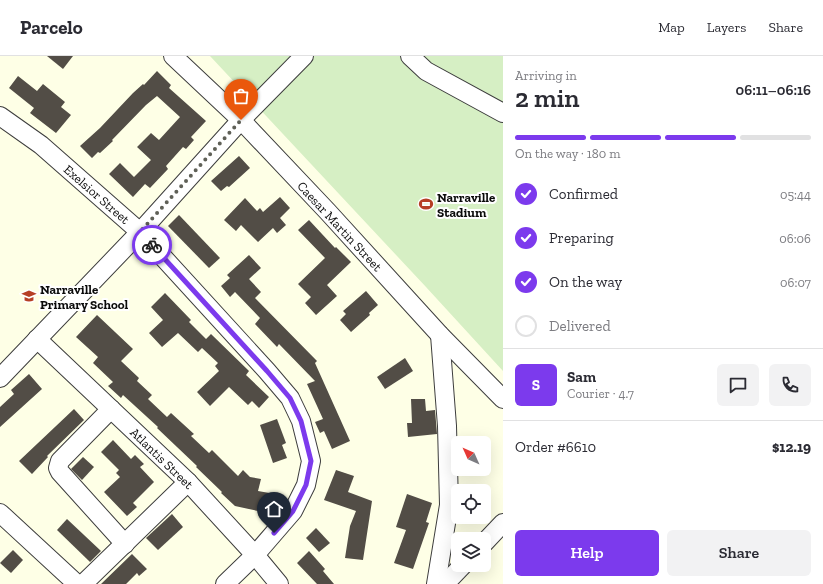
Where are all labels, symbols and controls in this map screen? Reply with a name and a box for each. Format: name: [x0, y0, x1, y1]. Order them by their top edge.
text: Parcelo: [20, 16, 83, 39]
text: Map: [658, 19, 685, 36]
text: Layers: [707, 19, 746, 36]
text: Share: [768, 19, 803, 36]
text: Arriving in: [515, 68, 577, 83]
pin: [224, 79, 258, 120]
text: 06:11–06:16: [736, 81, 811, 99]
text: 2 min: [515, 82, 579, 114]
icon: bag: [230, 85, 252, 107]
text: On the way · 180 m: [515, 146, 620, 161]
street label: Exelsior Street: [61, 162, 133, 227]
street label: Caesar Martin Street: [294, 178, 385, 274]
icon: check: [515, 183, 537, 205]
text: Confirmed: [549, 185, 618, 203]
text: 05:44: [780, 187, 811, 202]
place label: Narraville Stadium: [437, 190, 496, 220]
sports icon: Narraville Stadium: [418, 196, 434, 212]
courier: [132, 225, 172, 265]
icon: check: [515, 227, 537, 249]
text: Preparing: [549, 229, 614, 247]
text: 06:06: [779, 231, 811, 246]
icon: bike: [141, 234, 163, 256]
icon: check: [515, 271, 537, 293]
text: On the way: [549, 273, 622, 291]
text: 06:07: [780, 275, 811, 290]
place label: Narraville Primary School: [40, 282, 129, 312]
school or university icon: Narraville Primary School: [21, 288, 37, 304]
text: Delivered: [549, 317, 611, 335]
button: chat: [717, 364, 759, 406]
button: phone: [769, 364, 811, 406]
text: Sam: [567, 368, 596, 386]
text: S: [532, 376, 540, 394]
text: Courier · 4.7: [567, 386, 634, 401]
street label: Atlantis Street: [127, 425, 196, 492]
north arrow: [451, 436, 491, 476]
map controls: [451, 436, 491, 572]
text: Order #6610: [515, 438, 596, 456]
text: $12.19: [772, 438, 811, 456]
button: locate: [451, 484, 491, 524]
pin: [257, 492, 291, 533]
icon: home: [263, 498, 285, 520]
button: Help: [515, 530, 659, 576]
button: Share: [667, 530, 811, 576]
button: layers: [451, 532, 491, 572]

